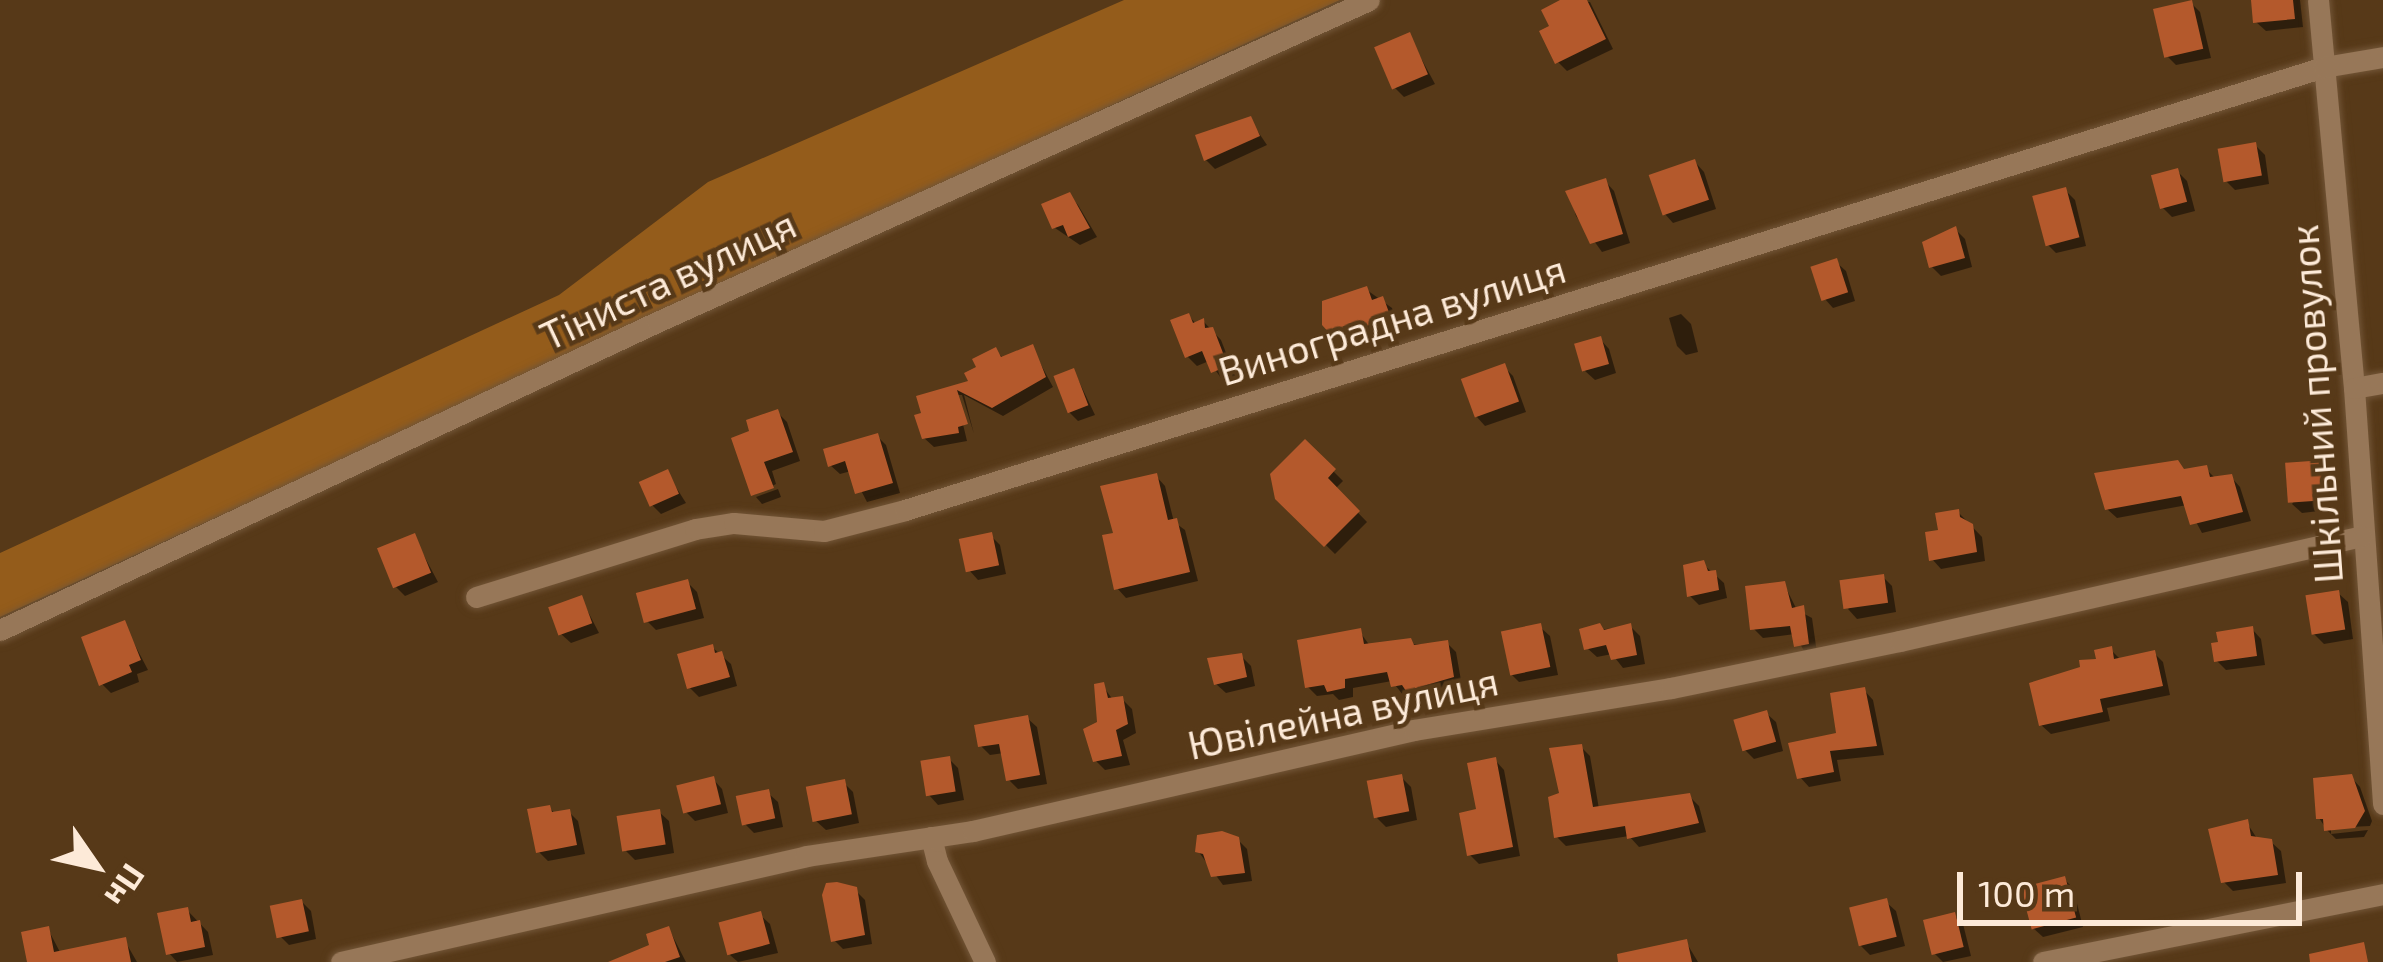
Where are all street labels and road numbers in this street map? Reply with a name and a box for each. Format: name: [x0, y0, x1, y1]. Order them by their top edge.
street label: Тіниста вулиця: [533, 200, 803, 360]
street label: Шкільний провулок: [2280, 223, 2352, 585]
street label: Виноградна вулиця: [1213, 245, 1571, 395]
street label: Ювілейна вулиця: [1183, 657, 1503, 769]

